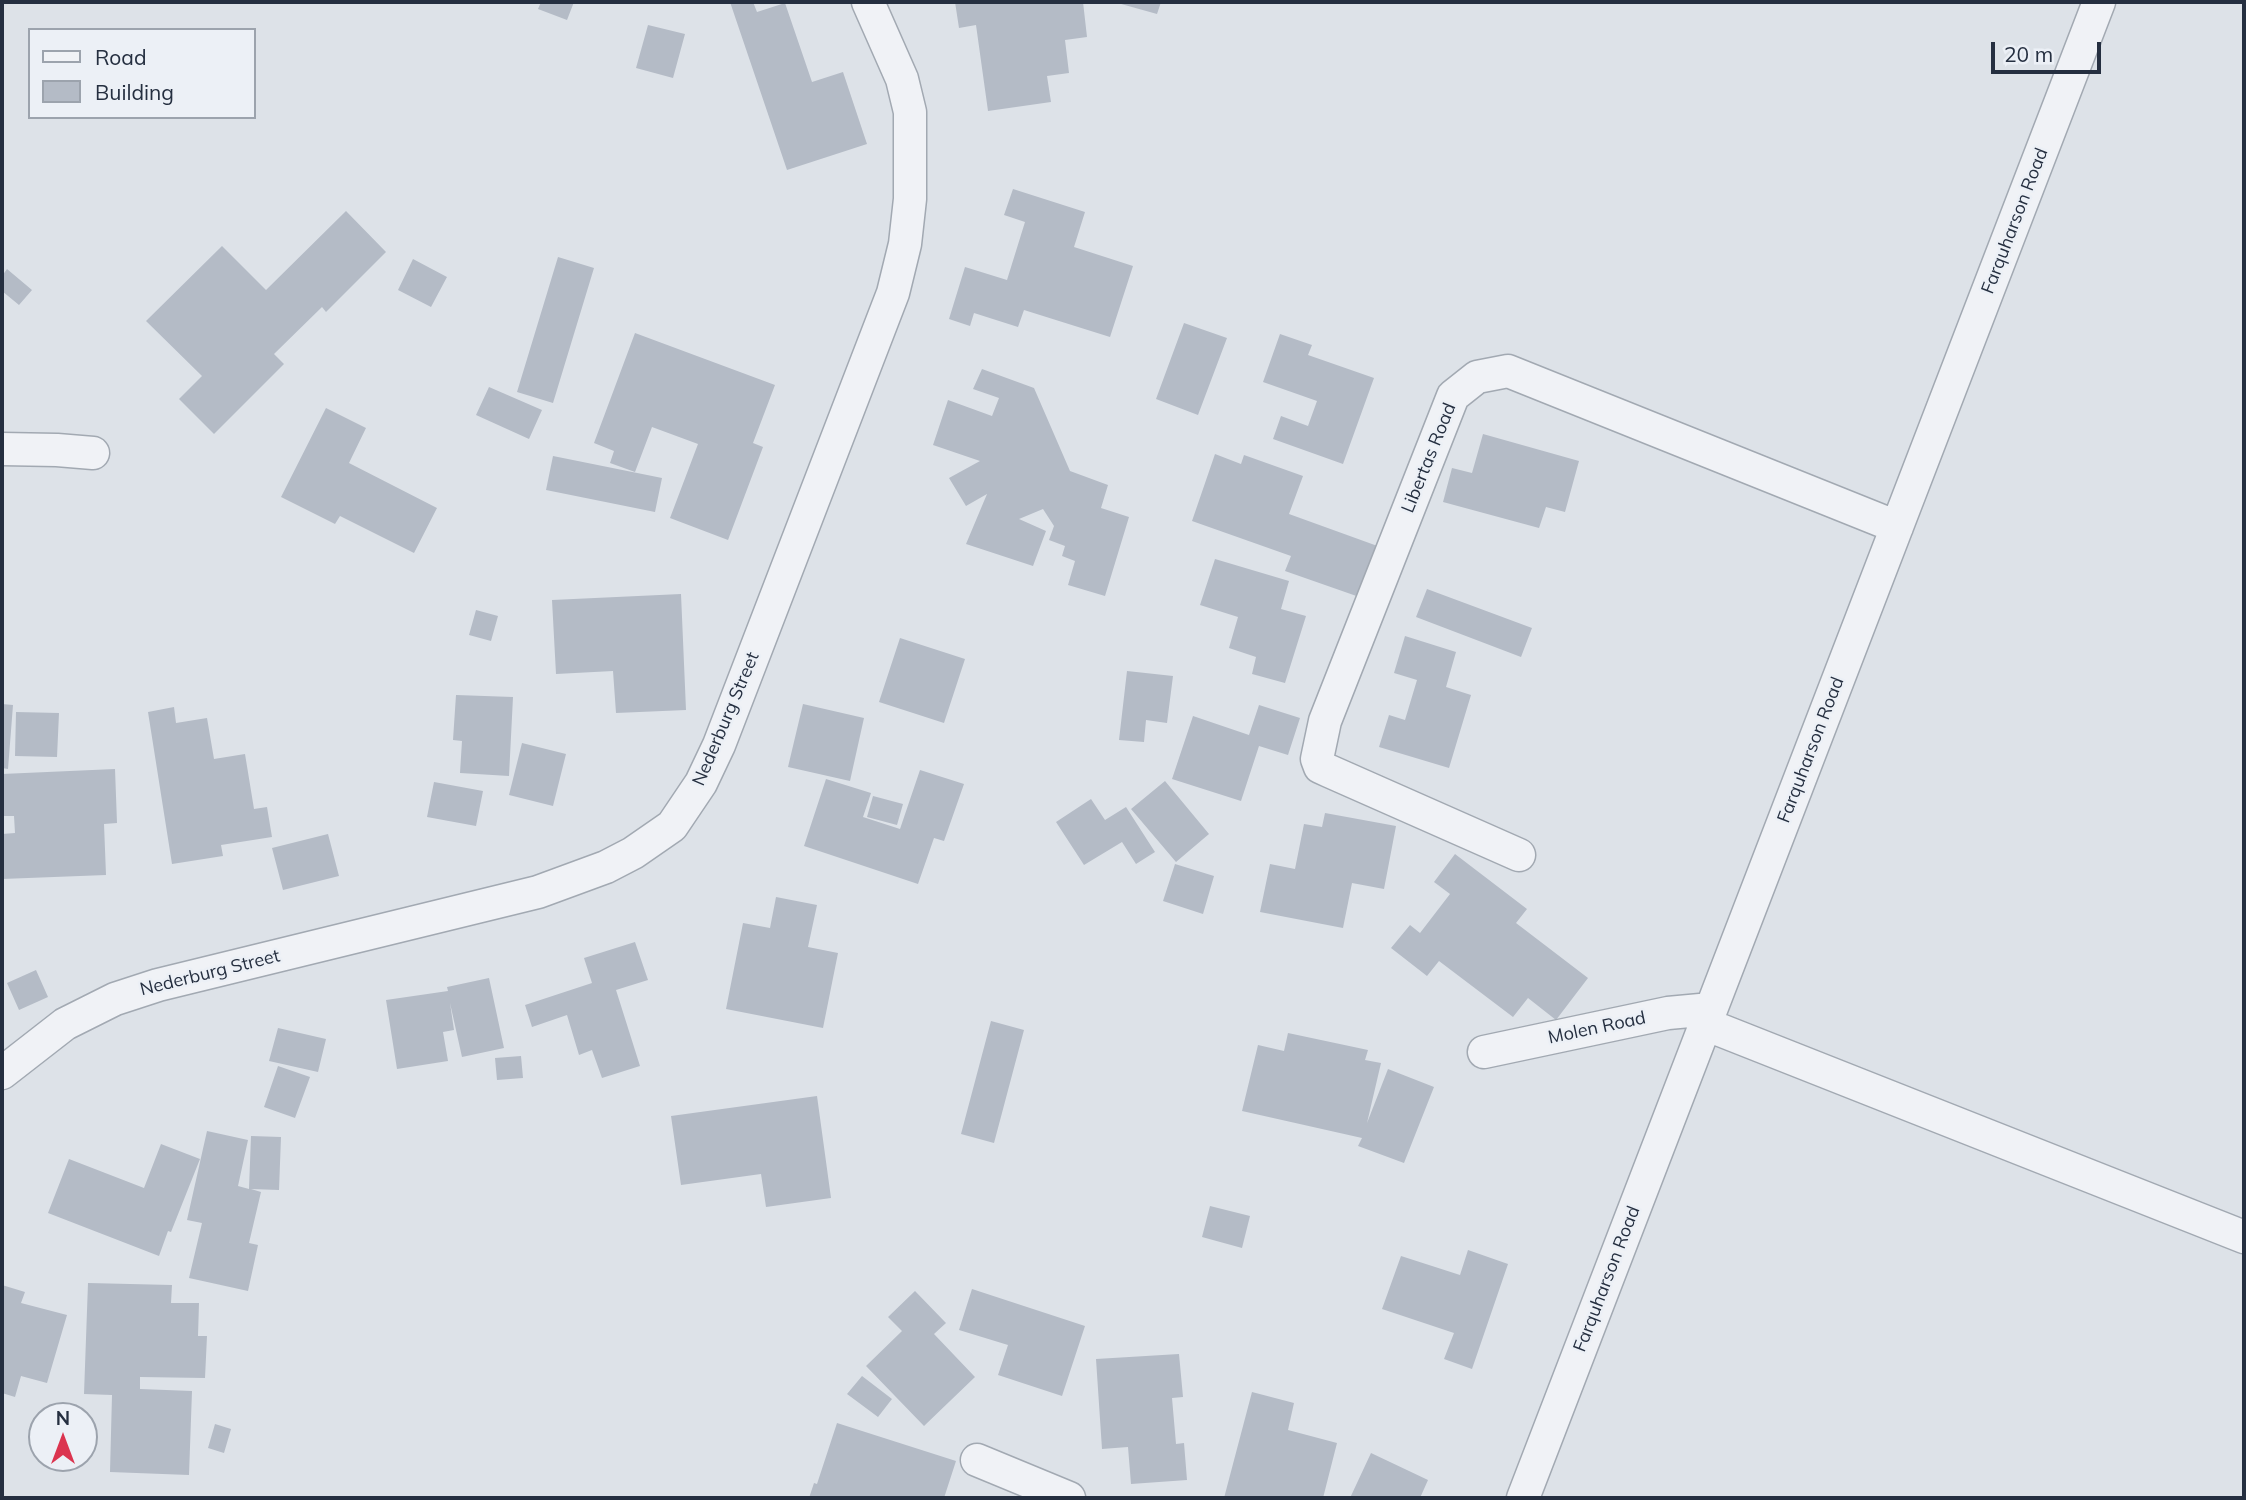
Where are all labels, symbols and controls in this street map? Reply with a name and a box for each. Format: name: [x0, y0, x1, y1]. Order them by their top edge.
legend: [28, 28, 256, 119]
scale bar: [1994, 28, 2104, 72]
text: 20 m: [2004, 41, 2053, 67]
text: Road: [95, 44, 146, 70]
text: Building: [95, 79, 174, 105]
street label: Farquharson Road: [1977, 145, 2053, 297]
street label: Libertas Road: [1397, 400, 1461, 516]
street label: Nederburg Street: [688, 649, 764, 789]
street label: Farquharson Road: [1773, 674, 1849, 826]
street label: Nederburg Street: [138, 945, 282, 1001]
street label: Molen Road: [1546, 1007, 1648, 1049]
street label: Farquharson Road: [1569, 1203, 1645, 1355]
north arrow: [28, 1402, 98, 1472]
text: N: [56, 1406, 70, 1430]

